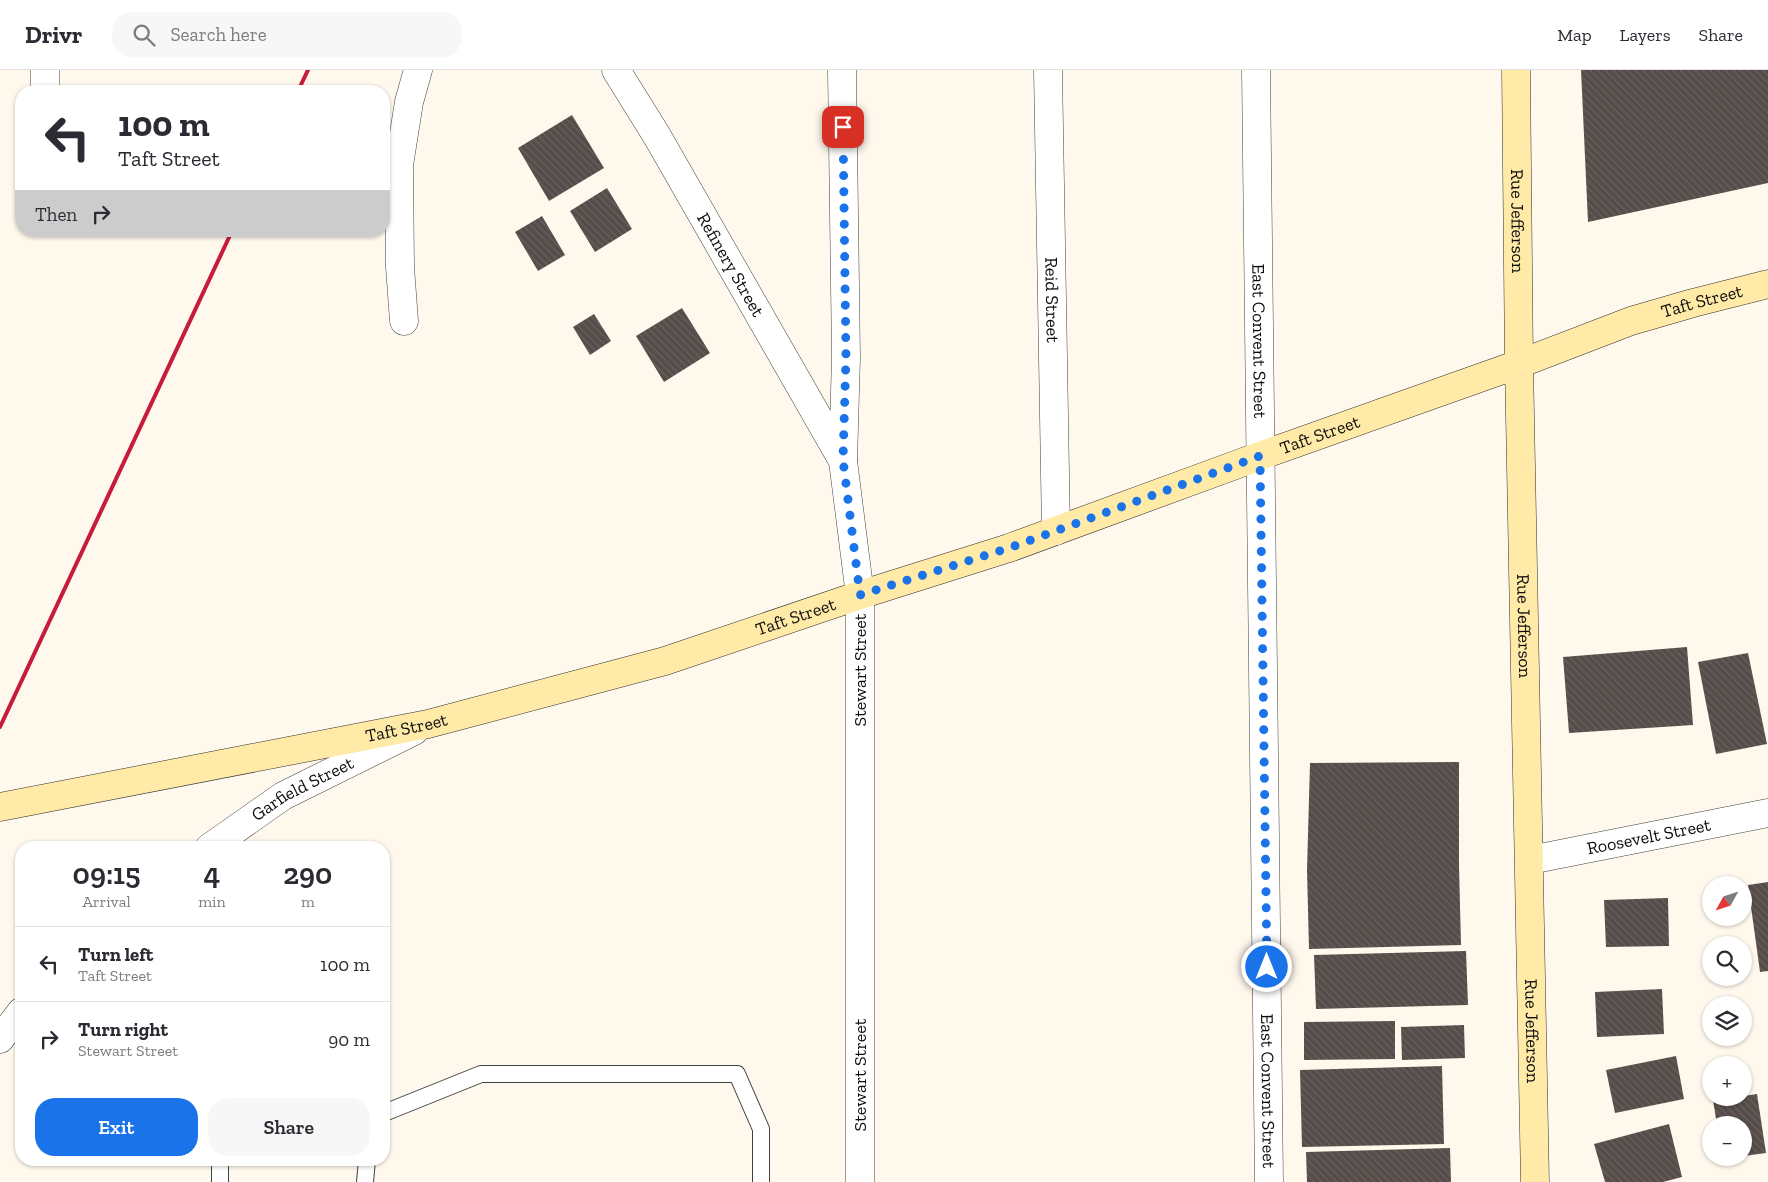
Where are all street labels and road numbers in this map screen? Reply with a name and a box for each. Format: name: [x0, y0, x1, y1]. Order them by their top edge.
street label: Rue Jefferson: [1506, 169, 1529, 274]
street label: Refinery Street: [692, 209, 769, 321]
street label: Reid Street: [1040, 257, 1064, 343]
street label: East Convent Street: [1247, 264, 1271, 419]
street label: Taft Street: [1659, 280, 1745, 323]
street label: Taft Street: [1277, 410, 1363, 459]
street label: Rue Jefferson: [1512, 574, 1536, 679]
street label: Taft Street: [753, 593, 839, 641]
street label: Stewart Street: [849, 613, 871, 726]
street label: Taft Street: [363, 708, 450, 747]
street label: Garfield Street: [247, 752, 358, 826]
street label: Roosevelt Street: [1585, 814, 1713, 860]
street label: Rue Jefferson: [1520, 979, 1544, 1084]
street label: East Convent Street: [1256, 1013, 1280, 1169]
street label: Stewart Street: [849, 1018, 871, 1131]

